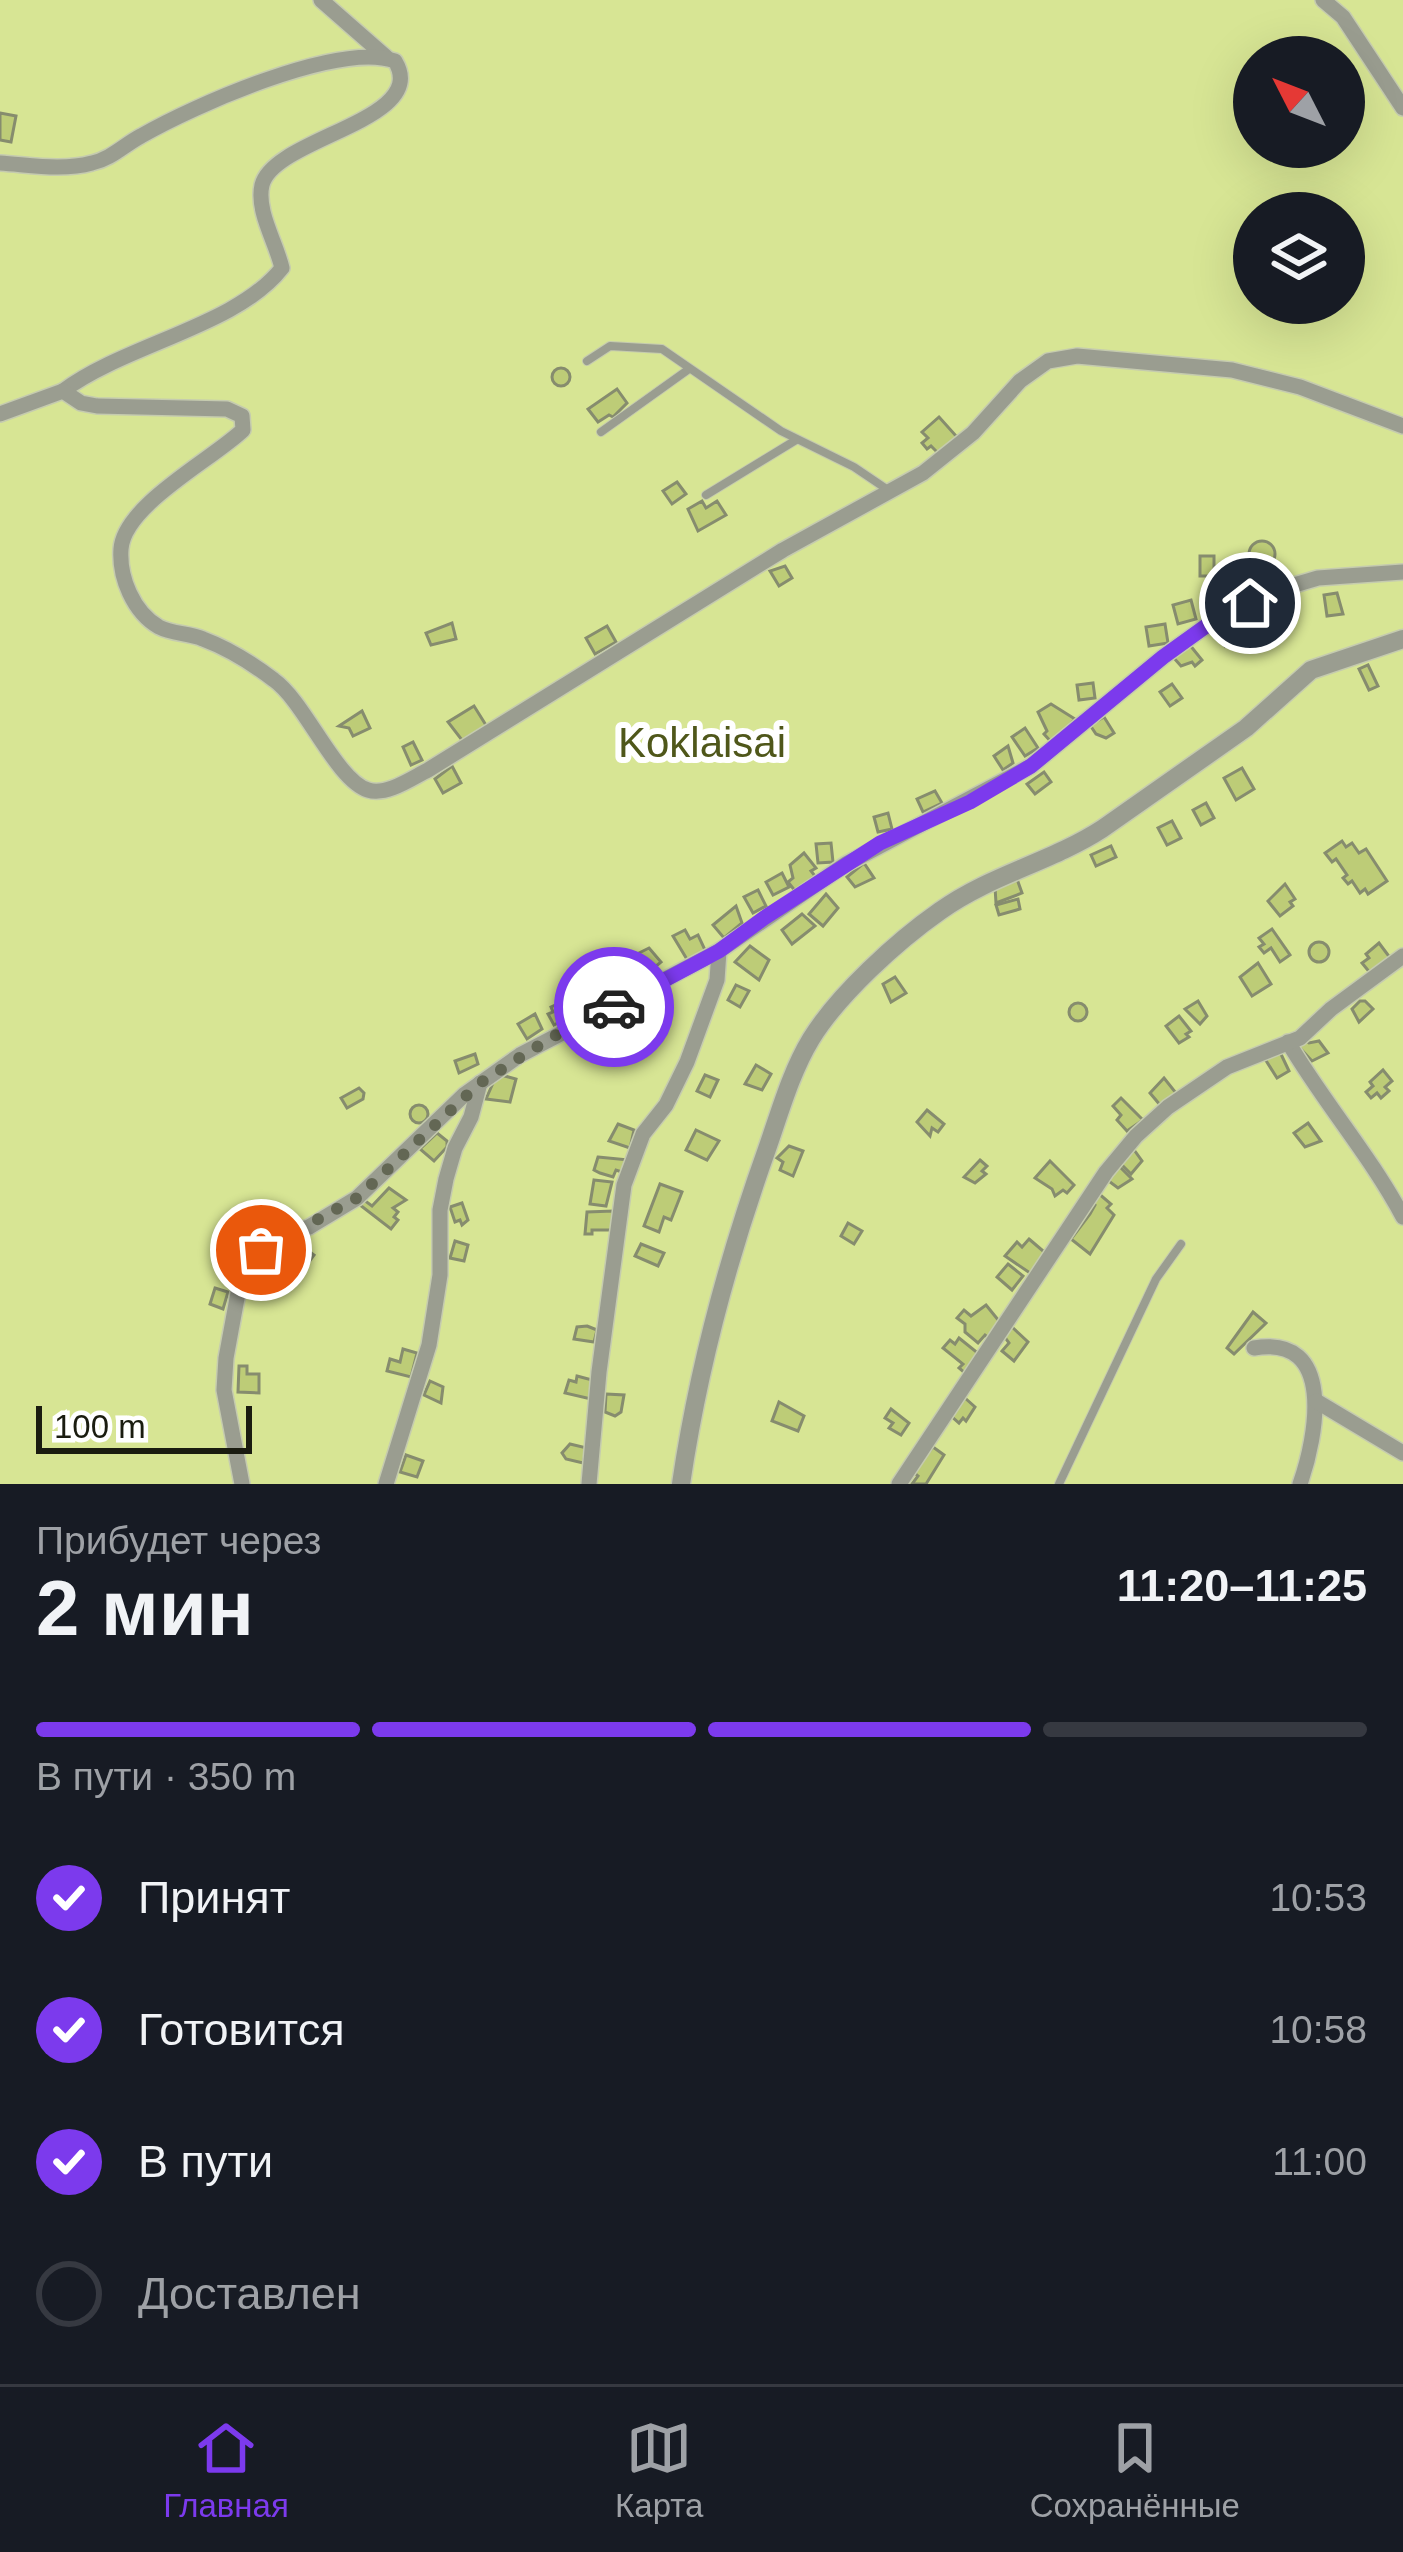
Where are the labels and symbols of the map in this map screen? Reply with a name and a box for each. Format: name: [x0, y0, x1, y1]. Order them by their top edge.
north arrow: [1233, 36, 1365, 168]
pin: [1199, 552, 1301, 654]
park label: Koklaisai: [618, 719, 786, 766]
courier: [554, 947, 674, 1067]
pin: [210, 1199, 312, 1301]
scale bar: [36, 1400, 252, 1453]

